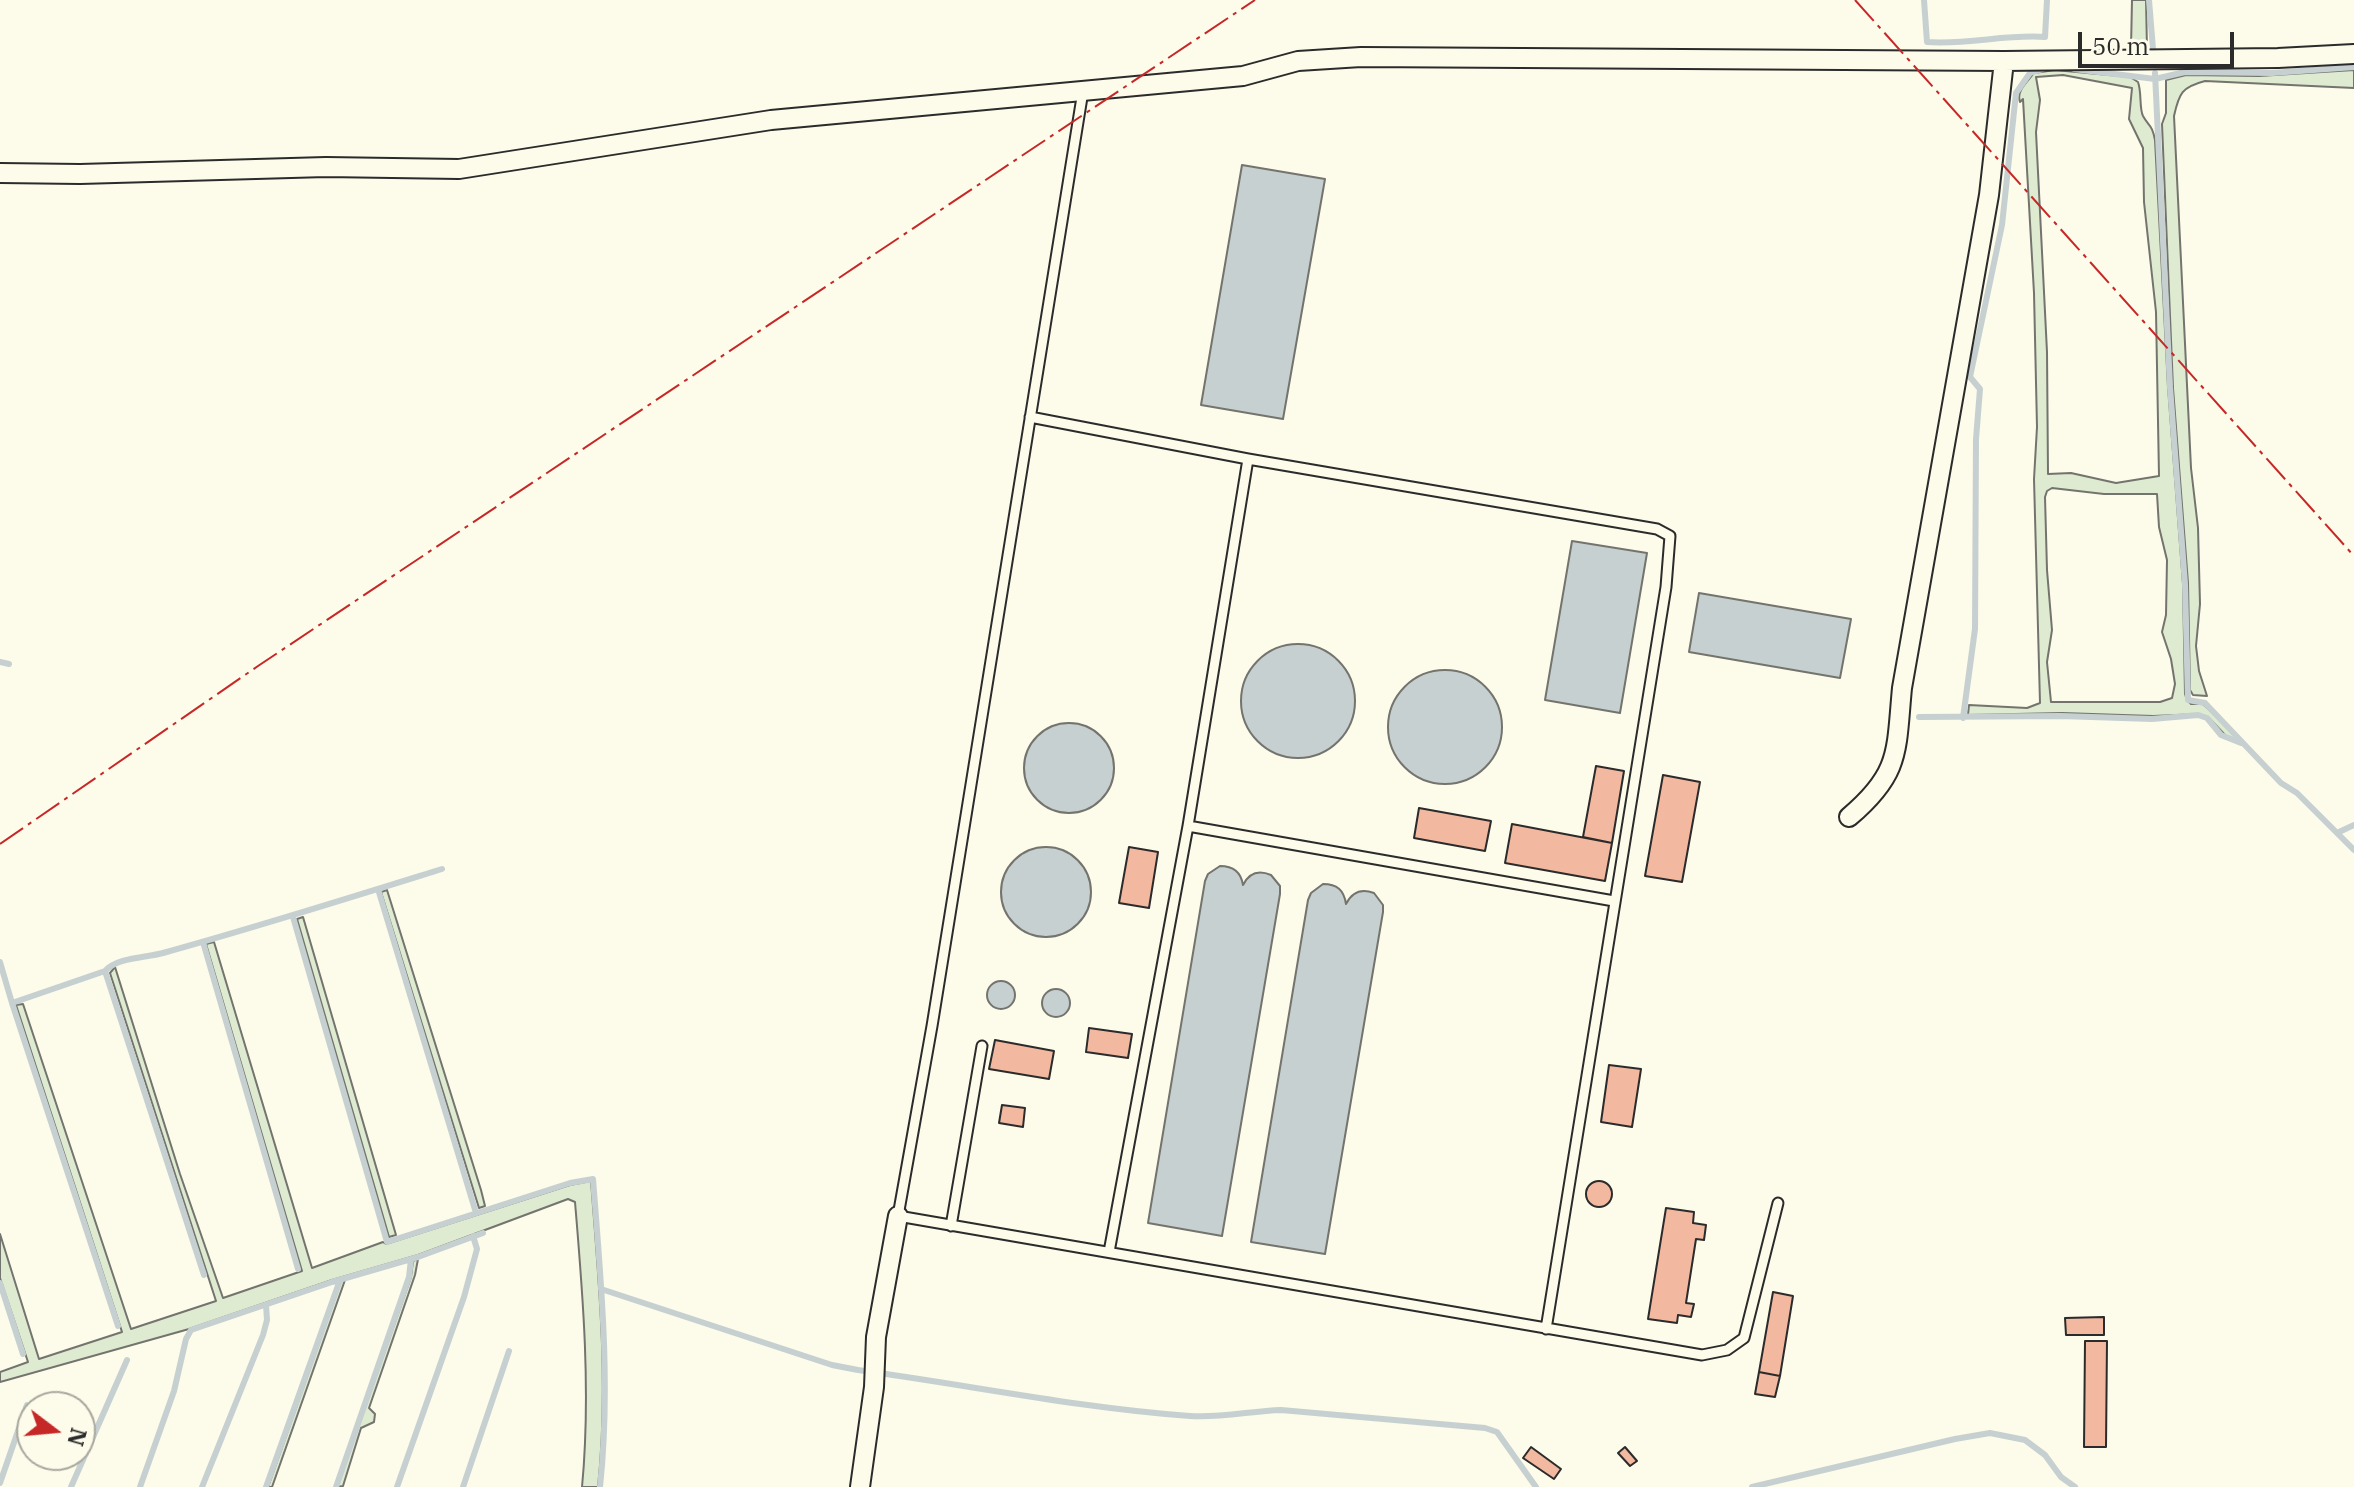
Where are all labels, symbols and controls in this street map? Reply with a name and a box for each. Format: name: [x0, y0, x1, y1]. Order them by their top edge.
scale bar: [2082, 16, 2238, 66]
text: 50 m: [2092, 30, 2149, 62]
north arrow: [16, 1391, 96, 1471]
text: N: [61, 1425, 94, 1450]

